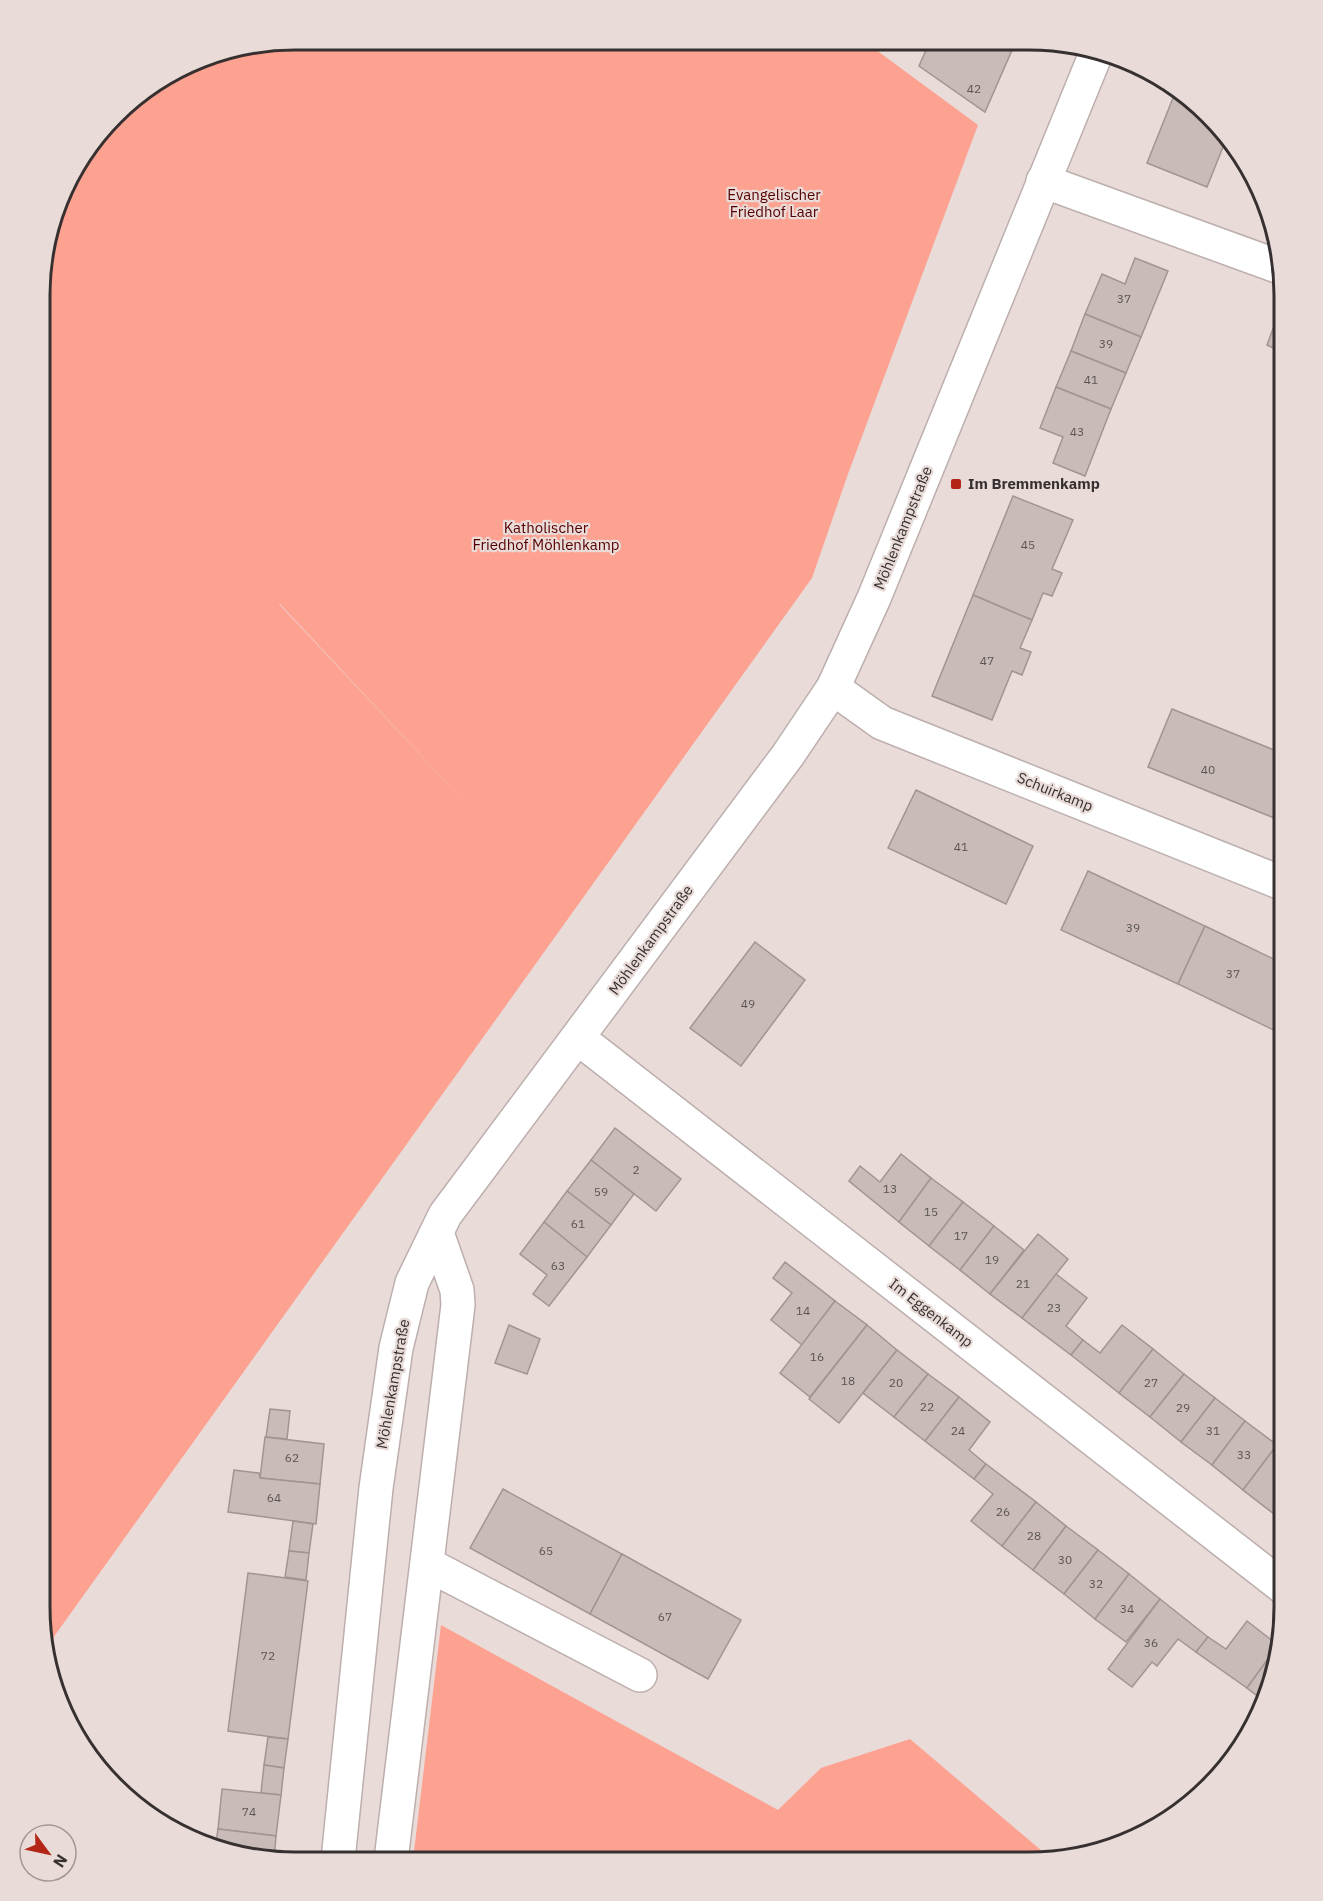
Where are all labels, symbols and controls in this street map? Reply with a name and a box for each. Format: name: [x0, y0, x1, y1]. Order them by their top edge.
house number: 42: [967, 81, 981, 96]
park label: Evangelischer Friedhof Laar: [727, 185, 821, 221]
house number: 37: [1117, 291, 1131, 306]
house number: 39: [1099, 336, 1113, 351]
house number: 41: [1084, 372, 1098, 387]
house number: 43: [1070, 424, 1084, 439]
street label: Möhlenkampstraße: [869, 463, 936, 592]
place label: Im Bremmenkamp: [968, 474, 1100, 493]
marker: Im Bremmenkamp: [949, 477, 963, 491]
park label: Katholischer Friedhof Möhlenkamp: [472, 518, 620, 554]
house number: 45: [1021, 537, 1035, 552]
house number: 47: [980, 653, 994, 668]
house number: 40: [1201, 762, 1215, 777]
street label: Schuirkamp: [1014, 768, 1096, 815]
house number: 41: [954, 839, 968, 854]
street label: Möhlenkampstraße: [604, 881, 697, 998]
house number: 39: [1126, 920, 1140, 935]
house number: 37: [1226, 966, 1240, 981]
house number: 49: [741, 996, 755, 1011]
house number: 2: [632, 1162, 640, 1177]
house number: 13: [883, 1181, 897, 1196]
house number: 59: [594, 1184, 608, 1199]
house number: 15: [924, 1204, 938, 1219]
house number: 61: [571, 1216, 585, 1231]
house number: 17: [954, 1228, 968, 1243]
house number: 19: [985, 1252, 999, 1267]
house number: 63: [551, 1258, 565, 1273]
street label: Im Eggenkamp: [885, 1274, 977, 1351]
house number: 21: [1016, 1276, 1030, 1291]
house number: 23: [1047, 1300, 1061, 1315]
house number: 14: [796, 1303, 810, 1318]
street label: Möhlenkampstraße: [372, 1318, 413, 1450]
house number: 16: [810, 1349, 824, 1364]
house number: 18: [841, 1373, 855, 1388]
house number: 20: [889, 1375, 903, 1390]
house number: 27: [1144, 1375, 1158, 1390]
house number: 22: [920, 1399, 934, 1414]
house number: 29: [1176, 1400, 1190, 1415]
house number: 24: [951, 1423, 965, 1438]
house number: 31: [1206, 1423, 1220, 1438]
house number: 33: [1237, 1447, 1251, 1462]
house number: 62: [285, 1450, 299, 1465]
house number: 64: [267, 1490, 281, 1505]
house number: 26: [996, 1504, 1010, 1519]
house number: 28: [1027, 1528, 1041, 1543]
house number: 65: [539, 1543, 553, 1558]
house number: 30: [1058, 1552, 1072, 1567]
house number: 32: [1089, 1576, 1103, 1591]
house number: 34: [1120, 1601, 1134, 1616]
house number: 67: [658, 1609, 672, 1624]
house number: 36: [1144, 1635, 1158, 1650]
house number: 72: [261, 1648, 275, 1663]
house number: 74: [242, 1804, 256, 1819]
north arrow: [18, 1823, 78, 1883]
text: N: [49, 1851, 72, 1871]

